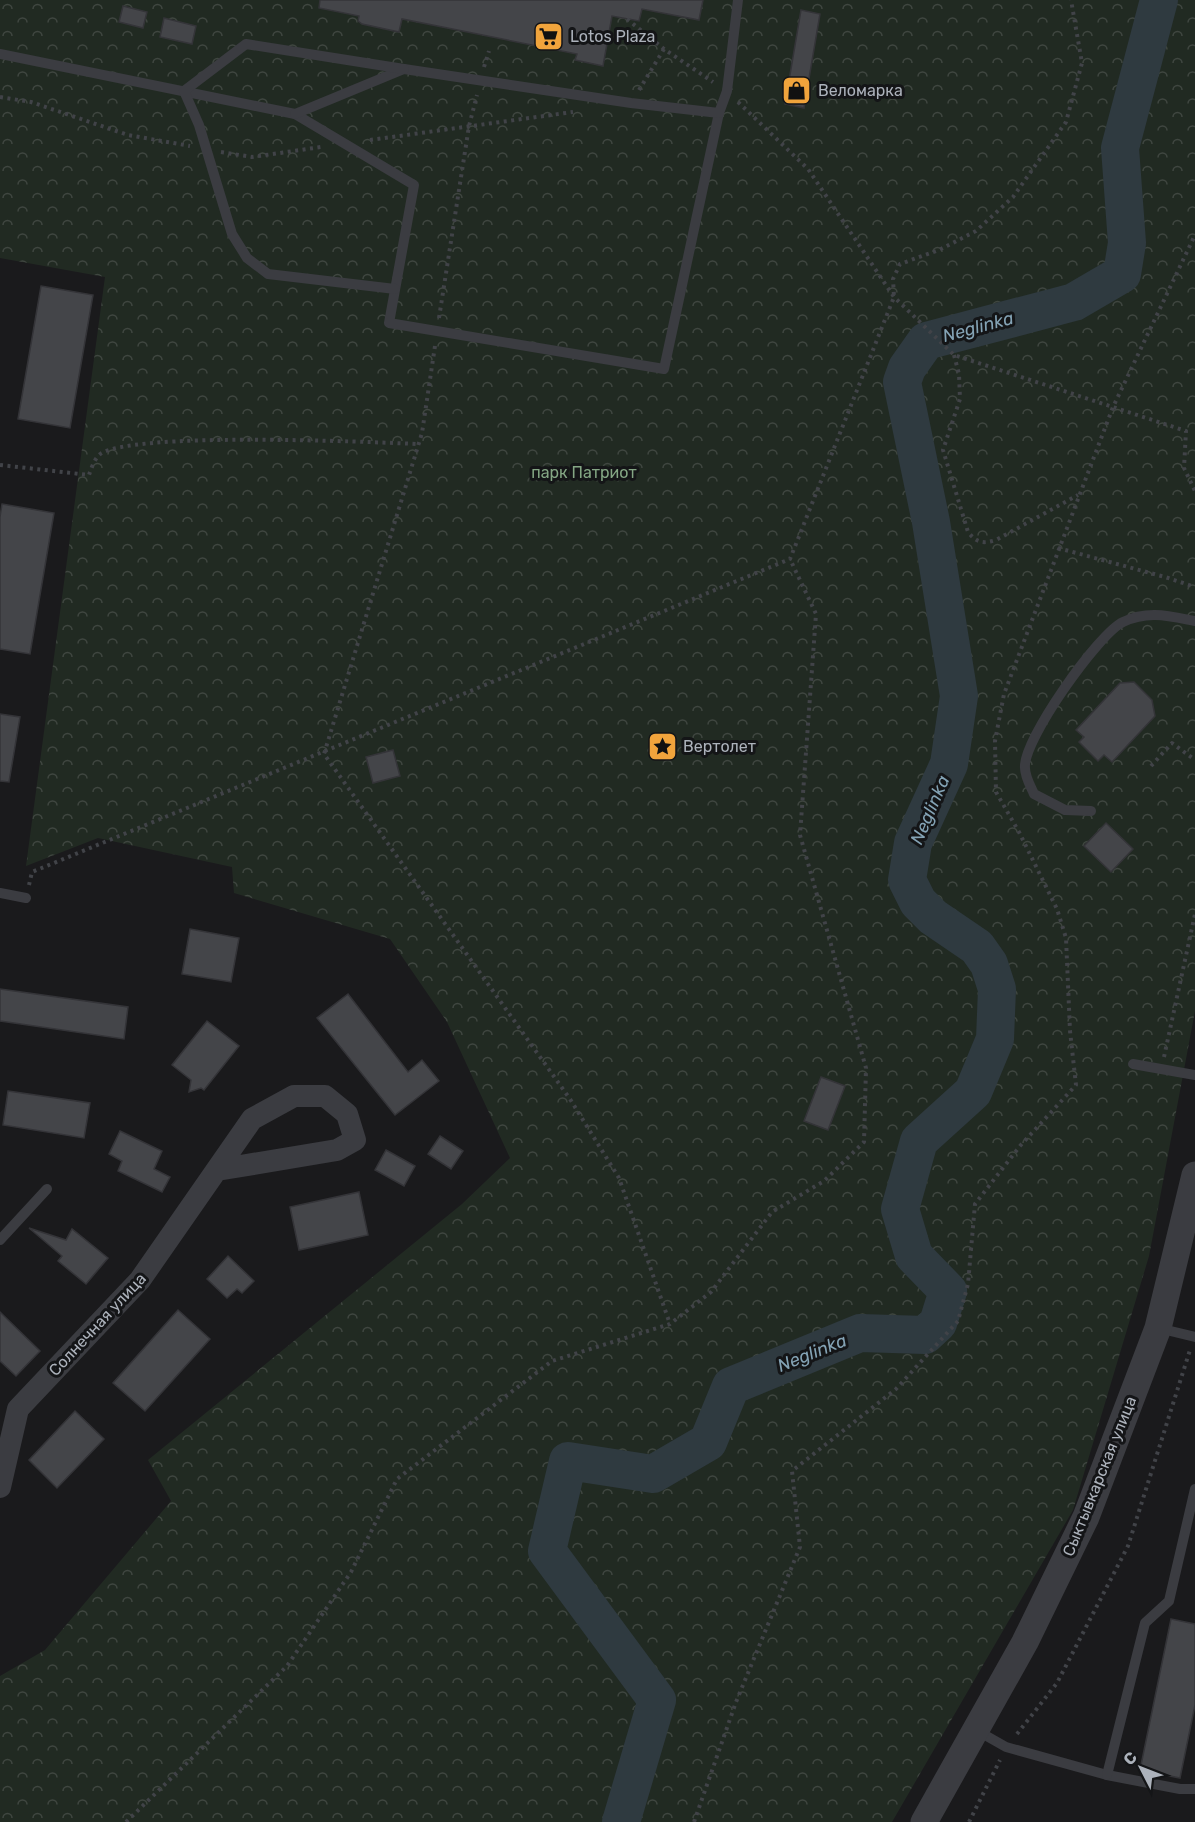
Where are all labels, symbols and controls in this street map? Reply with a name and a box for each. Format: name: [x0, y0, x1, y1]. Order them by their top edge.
supermarket icon: Lotos Plaza: [533, 20, 565, 52]
place label: Lotos Plaza: [570, 27, 655, 46]
shop icon: Веломарка: [781, 74, 813, 106]
place label: Веломарка: [818, 81, 903, 100]
water label: Neglinka: [940, 307, 1016, 347]
park label: парк Патриот: [531, 463, 637, 482]
place icon: Вертолет: [646, 730, 678, 762]
place label: Вертолет: [683, 737, 756, 756]
water label: Neglinka: [906, 772, 955, 848]
street label: Солнечная улица: [45, 1269, 150, 1380]
water label: Neglinka: [774, 1329, 850, 1377]
street label: Сыктывкарская улица: [1059, 1393, 1140, 1559]
north arrow: [1111, 1738, 1171, 1798]
text: С: [1119, 1748, 1141, 1769]

